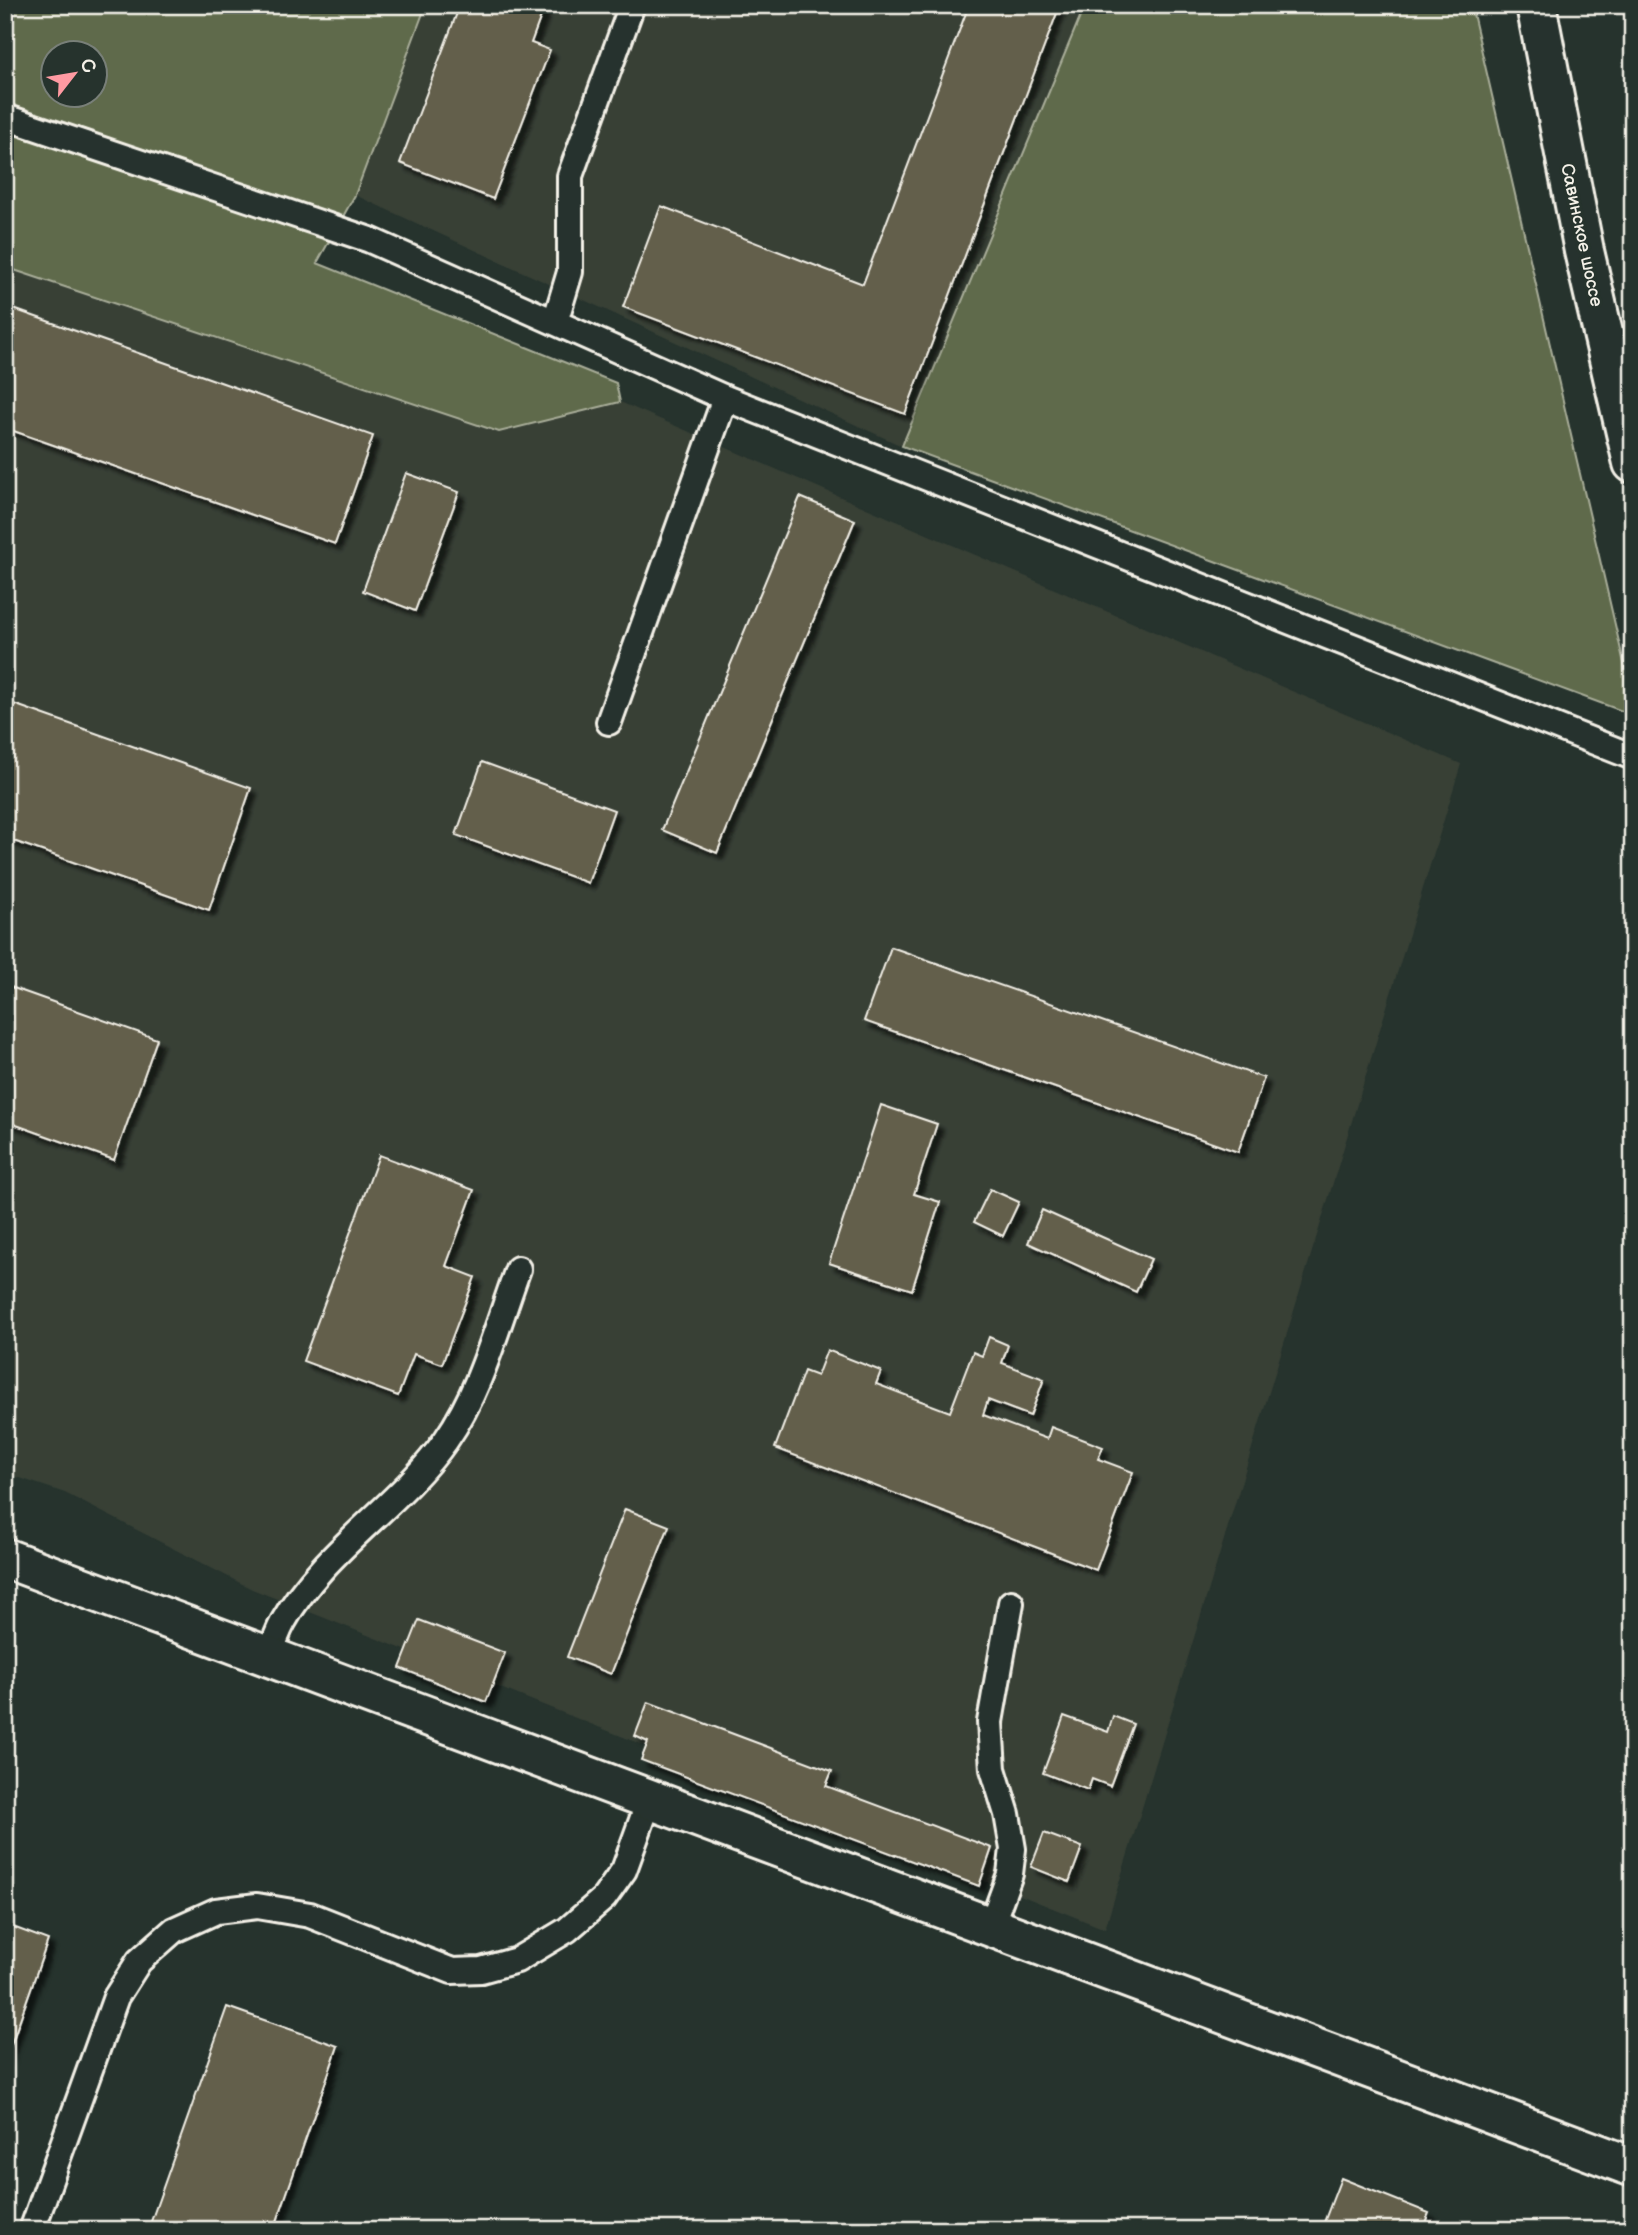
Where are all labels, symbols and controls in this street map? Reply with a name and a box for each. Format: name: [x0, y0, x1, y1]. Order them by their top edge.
north arrow: [38, 38, 108, 108]
text: С: [74, 54, 101, 78]
street label: Савинское шоссе: [1556, 162, 1607, 309]

